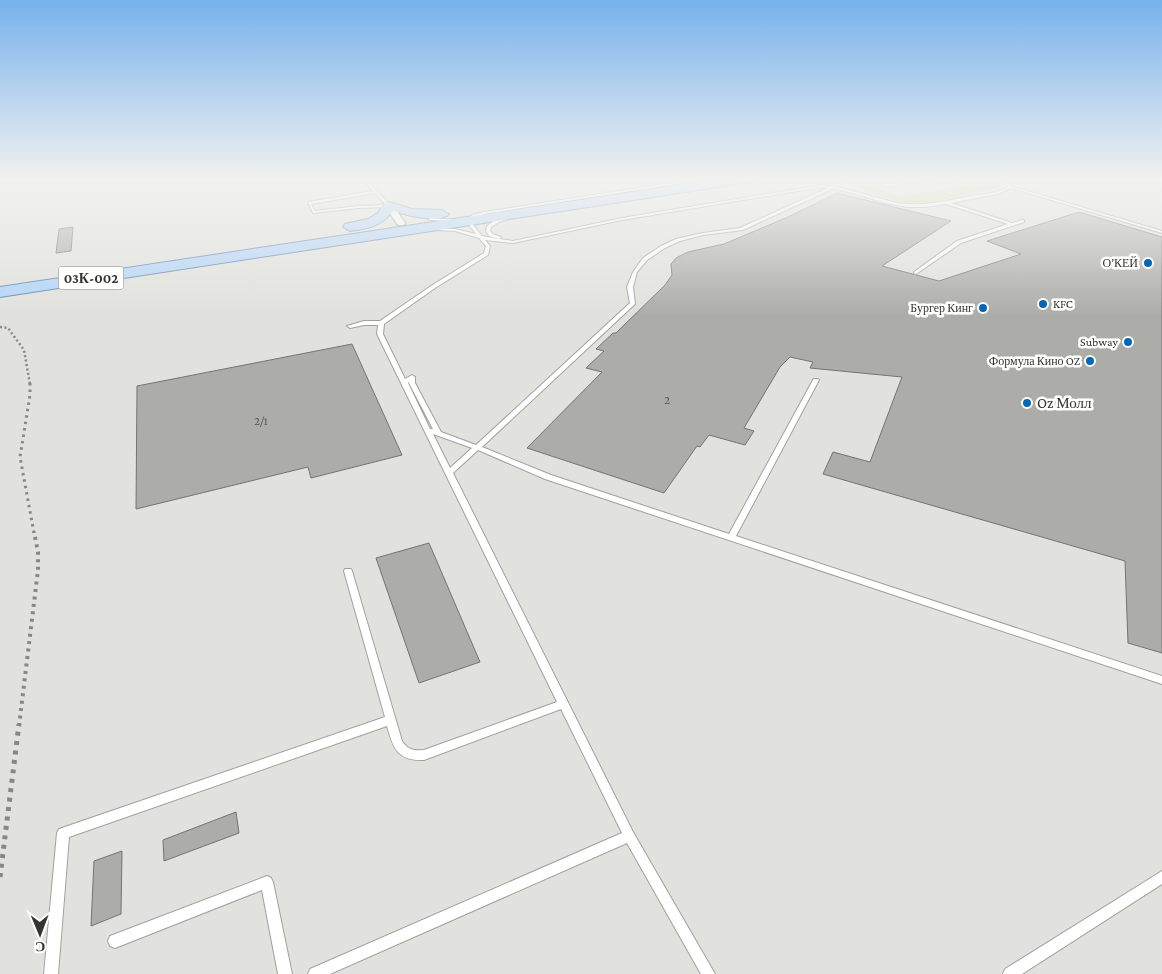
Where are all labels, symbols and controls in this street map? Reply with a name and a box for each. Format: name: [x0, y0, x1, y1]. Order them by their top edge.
place label: О’КЕЙ: [1102, 256, 1138, 270]
marker: О’КЕЙ: [1142, 257, 1154, 269]
road number: 03К-002: [58, 266, 124, 290]
place label: KFC: [1053, 297, 1073, 311]
marker: KFC: [1037, 298, 1049, 310]
place label: Бургер Кинг: [910, 301, 973, 315]
marker: Бургер Кинг: [977, 302, 989, 314]
place label: Subway: [1080, 335, 1118, 349]
marker: Subway: [1122, 336, 1134, 348]
place label: Формула Кино OZ: [989, 354, 1080, 368]
marker: Формула Кино OZ: [1084, 355, 1096, 367]
house number: 2: [664, 393, 670, 407]
place label: Oz Молл: [1037, 395, 1092, 411]
marker: Oz Молл: [1021, 397, 1033, 409]
house number: 2/1: [254, 414, 268, 428]
north arrow: [15, 909, 65, 959]
text: С: [35, 939, 45, 955]

